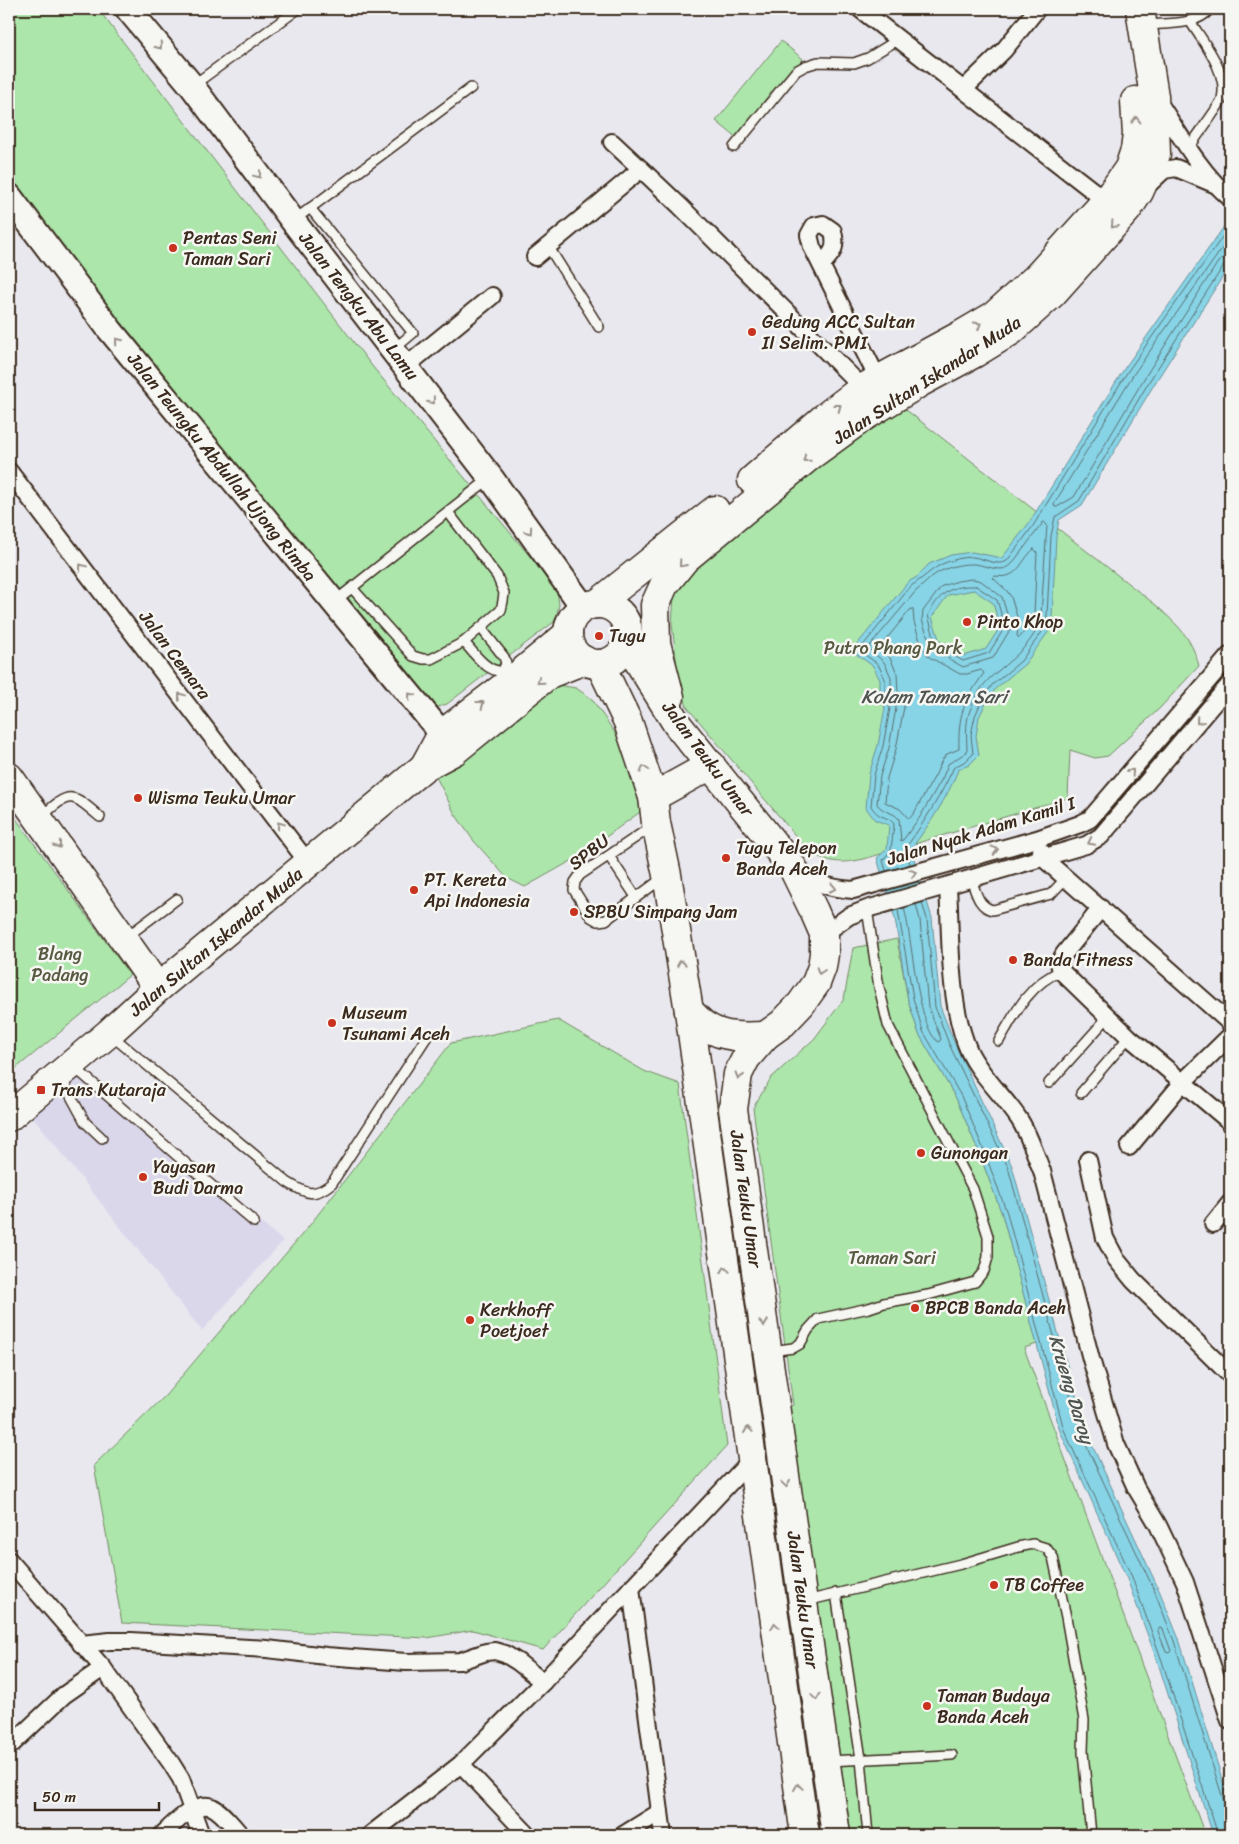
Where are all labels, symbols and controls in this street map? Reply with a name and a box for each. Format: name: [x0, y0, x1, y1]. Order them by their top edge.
one-way arrow: [153, 41, 162, 50]
one-way arrow: [1131, 116, 1141, 124]
one-way arrow: [253, 169, 261, 178]
one-way arrow: [1110, 219, 1119, 228]
place label: Pentas Seni Taman Sari: [183, 222, 278, 275]
street label: Jalan Tengku Abu Lamu: [290, 224, 428, 388]
marker: Pentas Seni Taman Sari: [167, 242, 179, 254]
place label: Gedung ACC Sultan II Selim. PMI: [761, 306, 915, 359]
street label: Jalan Sultan Iskandar Muda: [825, 306, 1029, 454]
one-way arrow: [973, 322, 982, 332]
marker: Gedung ACC Sultan II Selim. PMI: [746, 326, 758, 338]
one-way arrow: [116, 338, 124, 347]
street label: Jalan Teungku Abdullah Ujong Rimba: [118, 344, 325, 589]
one-way arrow: [426, 395, 434, 404]
one-way arrow: [832, 404, 842, 413]
one-way arrow: [803, 454, 812, 462]
one-way arrow: [523, 525, 532, 535]
one-way arrow: [678, 558, 687, 567]
one-way arrow: [79, 563, 88, 573]
street label: Jalan Cemara: [130, 603, 220, 707]
place label: Pinto Khop: [977, 606, 1064, 638]
marker: Pinto Khop: [961, 616, 973, 628]
place label: Tugu: [609, 620, 646, 652]
marker: Tugu: [593, 630, 605, 642]
park label: Putro Phang Park: [824, 632, 963, 664]
one-way arrow: [537, 675, 546, 684]
water label: Kolam Taman Sari: [861, 680, 1011, 713]
one-way arrow: [178, 693, 186, 702]
one-way arrow: [408, 693, 416, 702]
street label: Jalan Teuku Umar: [653, 693, 763, 825]
one-way arrow: [475, 702, 484, 710]
one-way arrow: [1195, 716, 1204, 725]
one-way arrow: [640, 766, 650, 774]
one-way arrow: [1125, 769, 1134, 778]
place label: Wisma Teuku Umar: [148, 782, 297, 814]
street label: Jalan Nyak Adam Kamil I: [882, 787, 1081, 875]
marker: Wisma Teuku Umar: [132, 792, 144, 804]
one-way arrow: [277, 822, 285, 831]
street label: SPBU: [561, 825, 618, 879]
place label: Tugu Telepon Banda Aceh: [736, 832, 837, 885]
one-way arrow: [1087, 836, 1096, 846]
one-way arrow: [52, 839, 60, 848]
one-way arrow: [991, 846, 999, 856]
marker: Tugu Telepon Banda Aceh: [720, 852, 732, 864]
street label: Jalan Sultan Iskandar Muda: [121, 859, 311, 1025]
place label: PT. Kereta Api Indonesia: [423, 864, 530, 917]
one-way arrow: [908, 869, 916, 879]
one-way arrow: [829, 882, 838, 893]
marker: PT. Kereta Api Indonesia: [408, 884, 420, 896]
place label: SPBU Simpang Jam: [584, 896, 738, 928]
marker: SPBU Simpang Jam: [568, 906, 580, 918]
park label: Blang Padang: [31, 938, 89, 991]
place label: Banda Fitness: [1023, 944, 1134, 976]
marker: Banda Fitness: [1007, 954, 1019, 966]
one-way arrow: [677, 958, 687, 967]
one-way arrow: [816, 966, 826, 974]
place label: Museum Tsunami Aceh: [342, 997, 450, 1050]
marker: Museum Tsunami Aceh: [326, 1017, 338, 1029]
one-way arrow: [734, 1071, 744, 1079]
place label: Trans Kutaraja: [51, 1074, 167, 1106]
marker: Trans Kutaraja: [35, 1084, 47, 1096]
street label: Jalan Teuku Umar: [720, 1127, 772, 1271]
place label: Gunongan: [931, 1137, 1009, 1169]
marker: Gunongan: [915, 1147, 927, 1159]
place label: Yayasan Budi Darma: [153, 1151, 243, 1204]
marker: Yayasan Budi Darma: [137, 1171, 149, 1183]
park label: Taman Sari: [848, 1242, 937, 1274]
one-way arrow: [721, 1265, 731, 1274]
place label: BPCB Banda Aceh: [925, 1292, 1066, 1324]
place label: Kerkhoff Poetjoet: [480, 1294, 555, 1347]
marker: BPCB Banda Aceh: [909, 1302, 921, 1314]
marker: Kerkhoff Poetjoet: [464, 1314, 476, 1326]
one-way arrow: [759, 1319, 769, 1327]
water label: Krueng Daroy: [1039, 1331, 1105, 1451]
one-way arrow: [743, 1426, 754, 1434]
one-way arrow: [780, 1480, 791, 1488]
street label: Jalan Teuku Umar: [777, 1528, 829, 1672]
place label: TB Coffee: [1004, 1569, 1084, 1601]
marker: TB Coffee: [988, 1579, 1000, 1591]
one-way arrow: [771, 1622, 781, 1630]
place label: Taman Budaya Banda Aceh: [937, 1680, 1051, 1733]
one-way arrow: [811, 1692, 821, 1701]
marker: Taman Budaya Banda Aceh: [921, 1700, 933, 1712]
scale bar: [35, 1779, 159, 1811]
one-way arrow: [793, 1783, 804, 1791]
text: 50 m: [42, 1784, 77, 1810]

